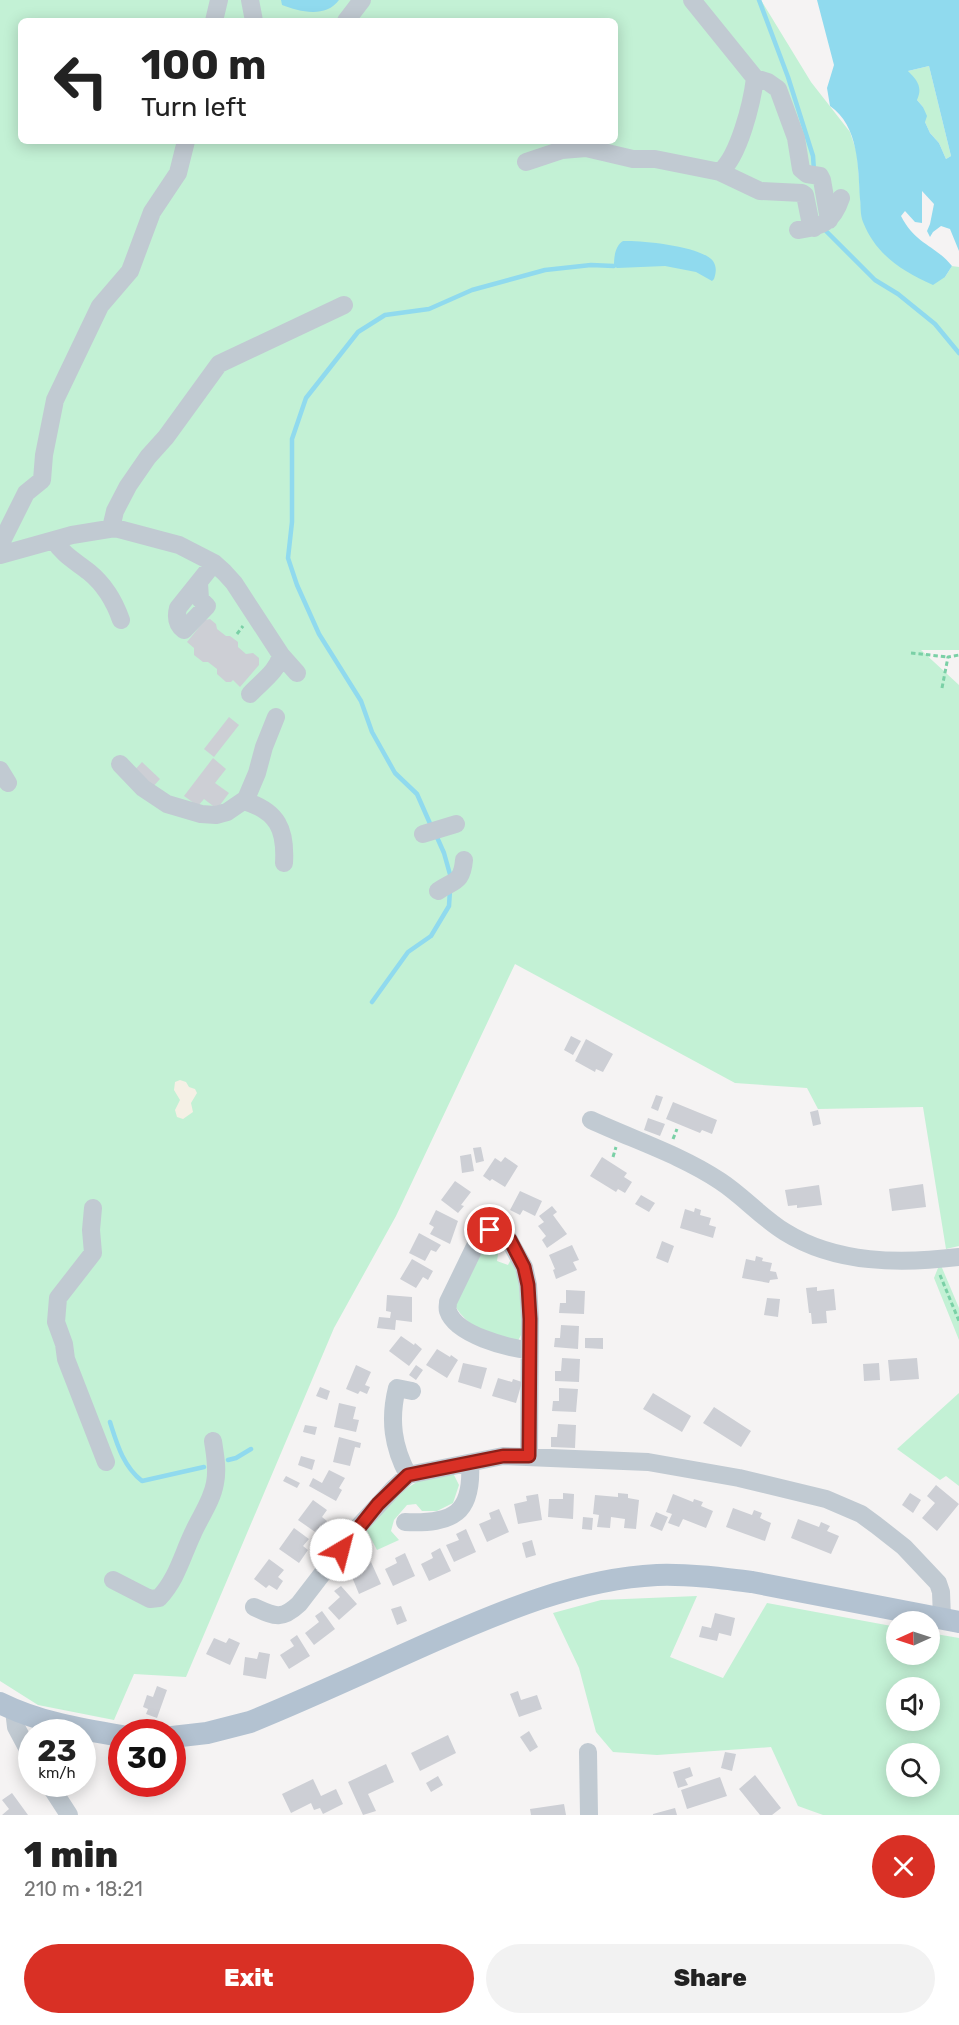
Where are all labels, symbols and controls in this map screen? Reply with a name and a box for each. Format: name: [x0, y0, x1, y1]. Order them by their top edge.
text: 100 m: [141, 40, 266, 90]
icon: left: [42, 42, 120, 120]
text: Turn left: [141, 91, 246, 123]
pin: [464, 1204, 515, 1255]
icon: arrive: [473, 1213, 506, 1246]
position arrow: [309, 1518, 373, 1582]
north arrow: [886, 1611, 940, 1665]
map controls: [886, 1611, 940, 1797]
button: sound: [886, 1677, 940, 1731]
speed limit sign: 30: [108, 1719, 186, 1797]
text: 23: [37, 1733, 77, 1769]
button: search: [886, 1743, 940, 1797]
text: km/h: [38, 1764, 76, 1782]
text: 1 min: [24, 1833, 118, 1876]
button: close: [872, 1835, 935, 1898]
text: 210 m · 18:21: [24, 1877, 143, 1901]
button: Exit: [24, 1944, 474, 2013]
button: Share: [486, 1944, 935, 2013]

